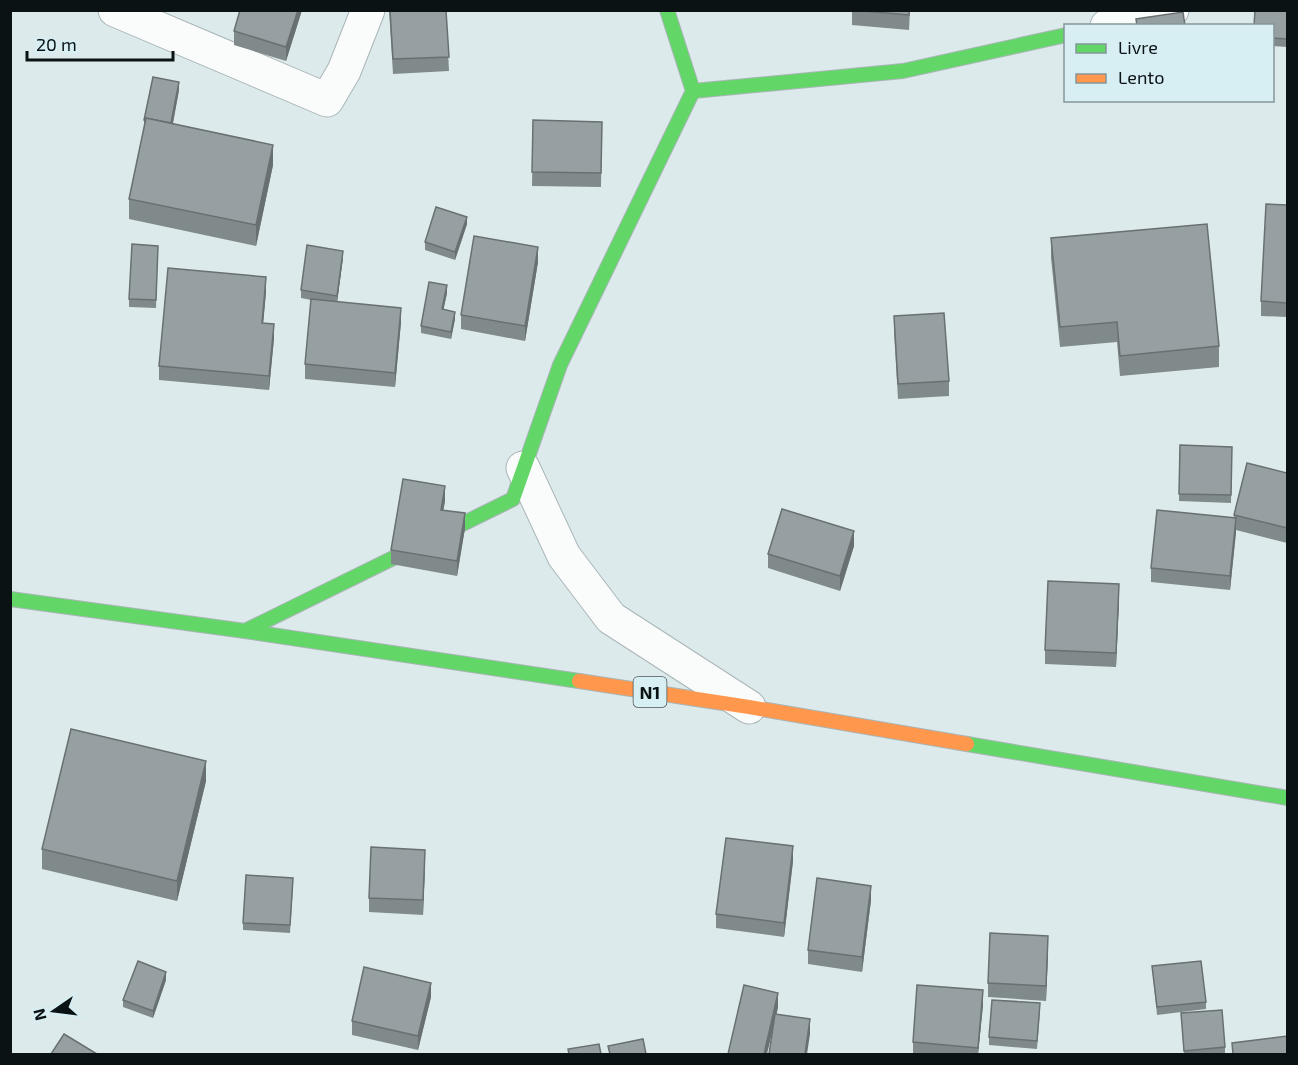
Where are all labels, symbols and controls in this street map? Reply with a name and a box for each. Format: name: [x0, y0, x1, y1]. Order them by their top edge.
scale bar: [27, 24, 172, 62]
legend: [1064, 24, 1274, 102]
text: 20 m: [36, 33, 77, 55]
text: Livre: [1118, 36, 1158, 58]
text: Lento: [1118, 66, 1164, 88]
road number: N1: [634, 677, 666, 707]
north arrow: [24, 981, 84, 1041]
text: N: [28, 1007, 50, 1023]

